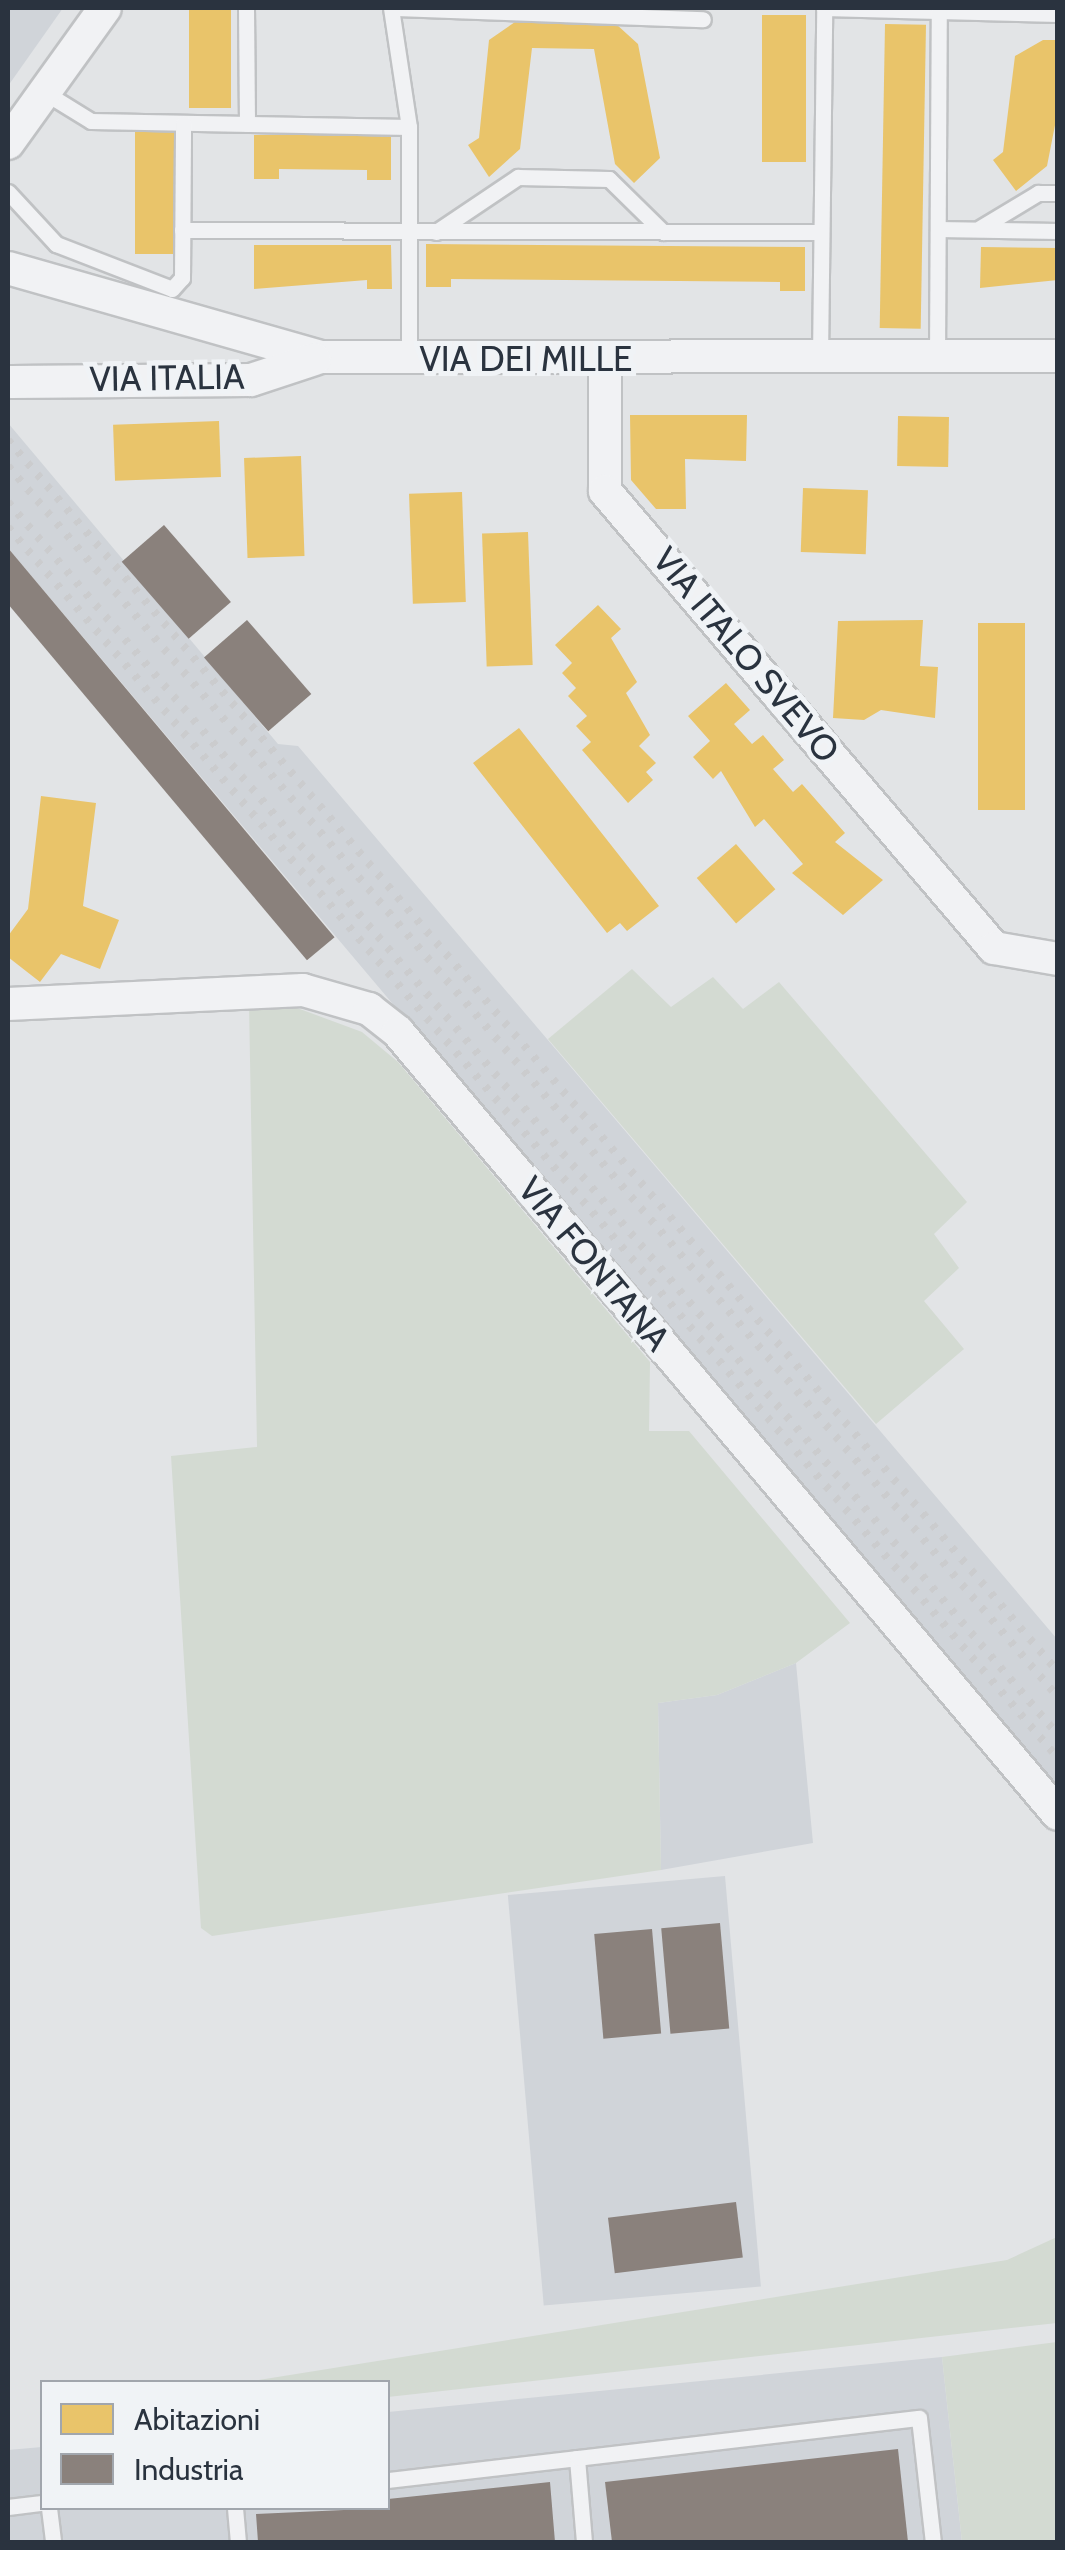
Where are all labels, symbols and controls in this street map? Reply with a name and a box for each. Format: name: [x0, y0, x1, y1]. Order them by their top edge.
street label: VIA DEI MILLE: [420, 338, 632, 380]
street label: VIA ITALIA: [89, 356, 245, 400]
street label: VIA ITALO SVEVO: [644, 539, 848, 771]
street label: VIA FONTANA: [509, 1169, 679, 1359]
legend: [40, 2380, 390, 2510]
text: Abitazioni: [134, 2401, 260, 2438]
text: Industria: [134, 2451, 243, 2488]

